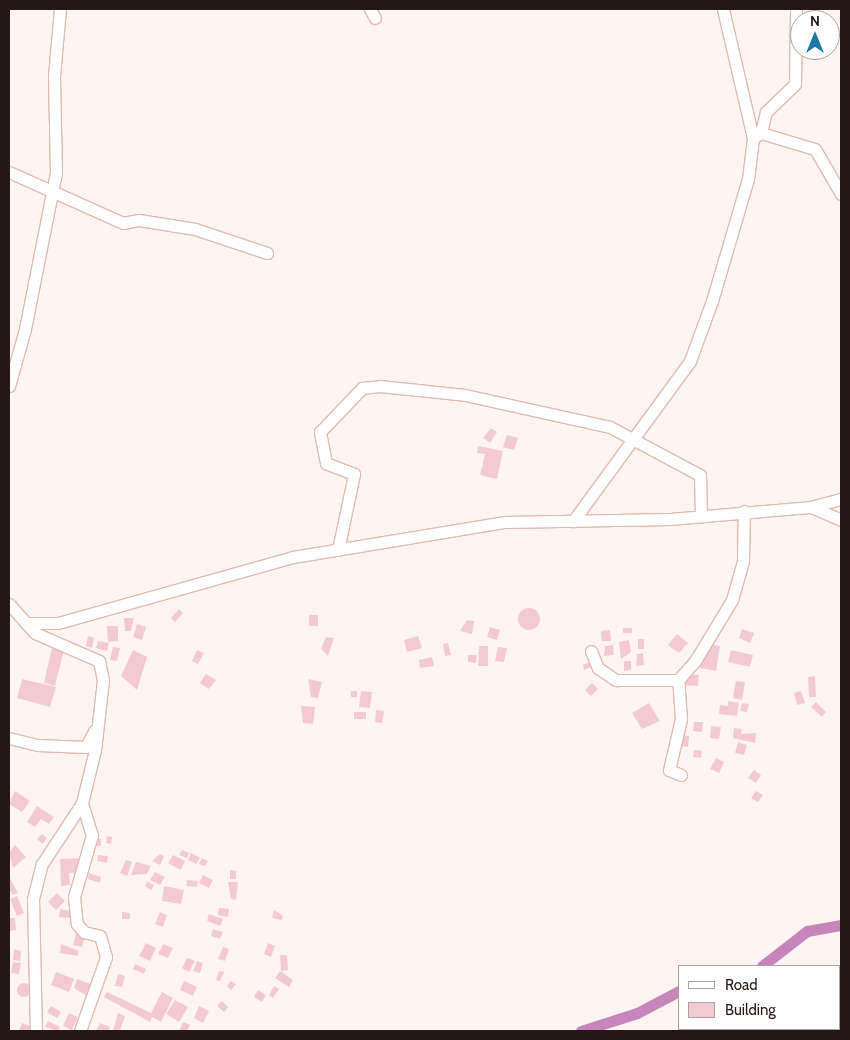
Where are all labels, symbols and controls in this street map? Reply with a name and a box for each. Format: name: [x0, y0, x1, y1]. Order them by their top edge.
north arrow: [790, 10, 840, 60]
text: N: [810, 12, 820, 30]
legend: [678, 965, 840, 1030]
text: Road: [725, 976, 758, 994]
text: Building: [725, 1001, 776, 1019]

